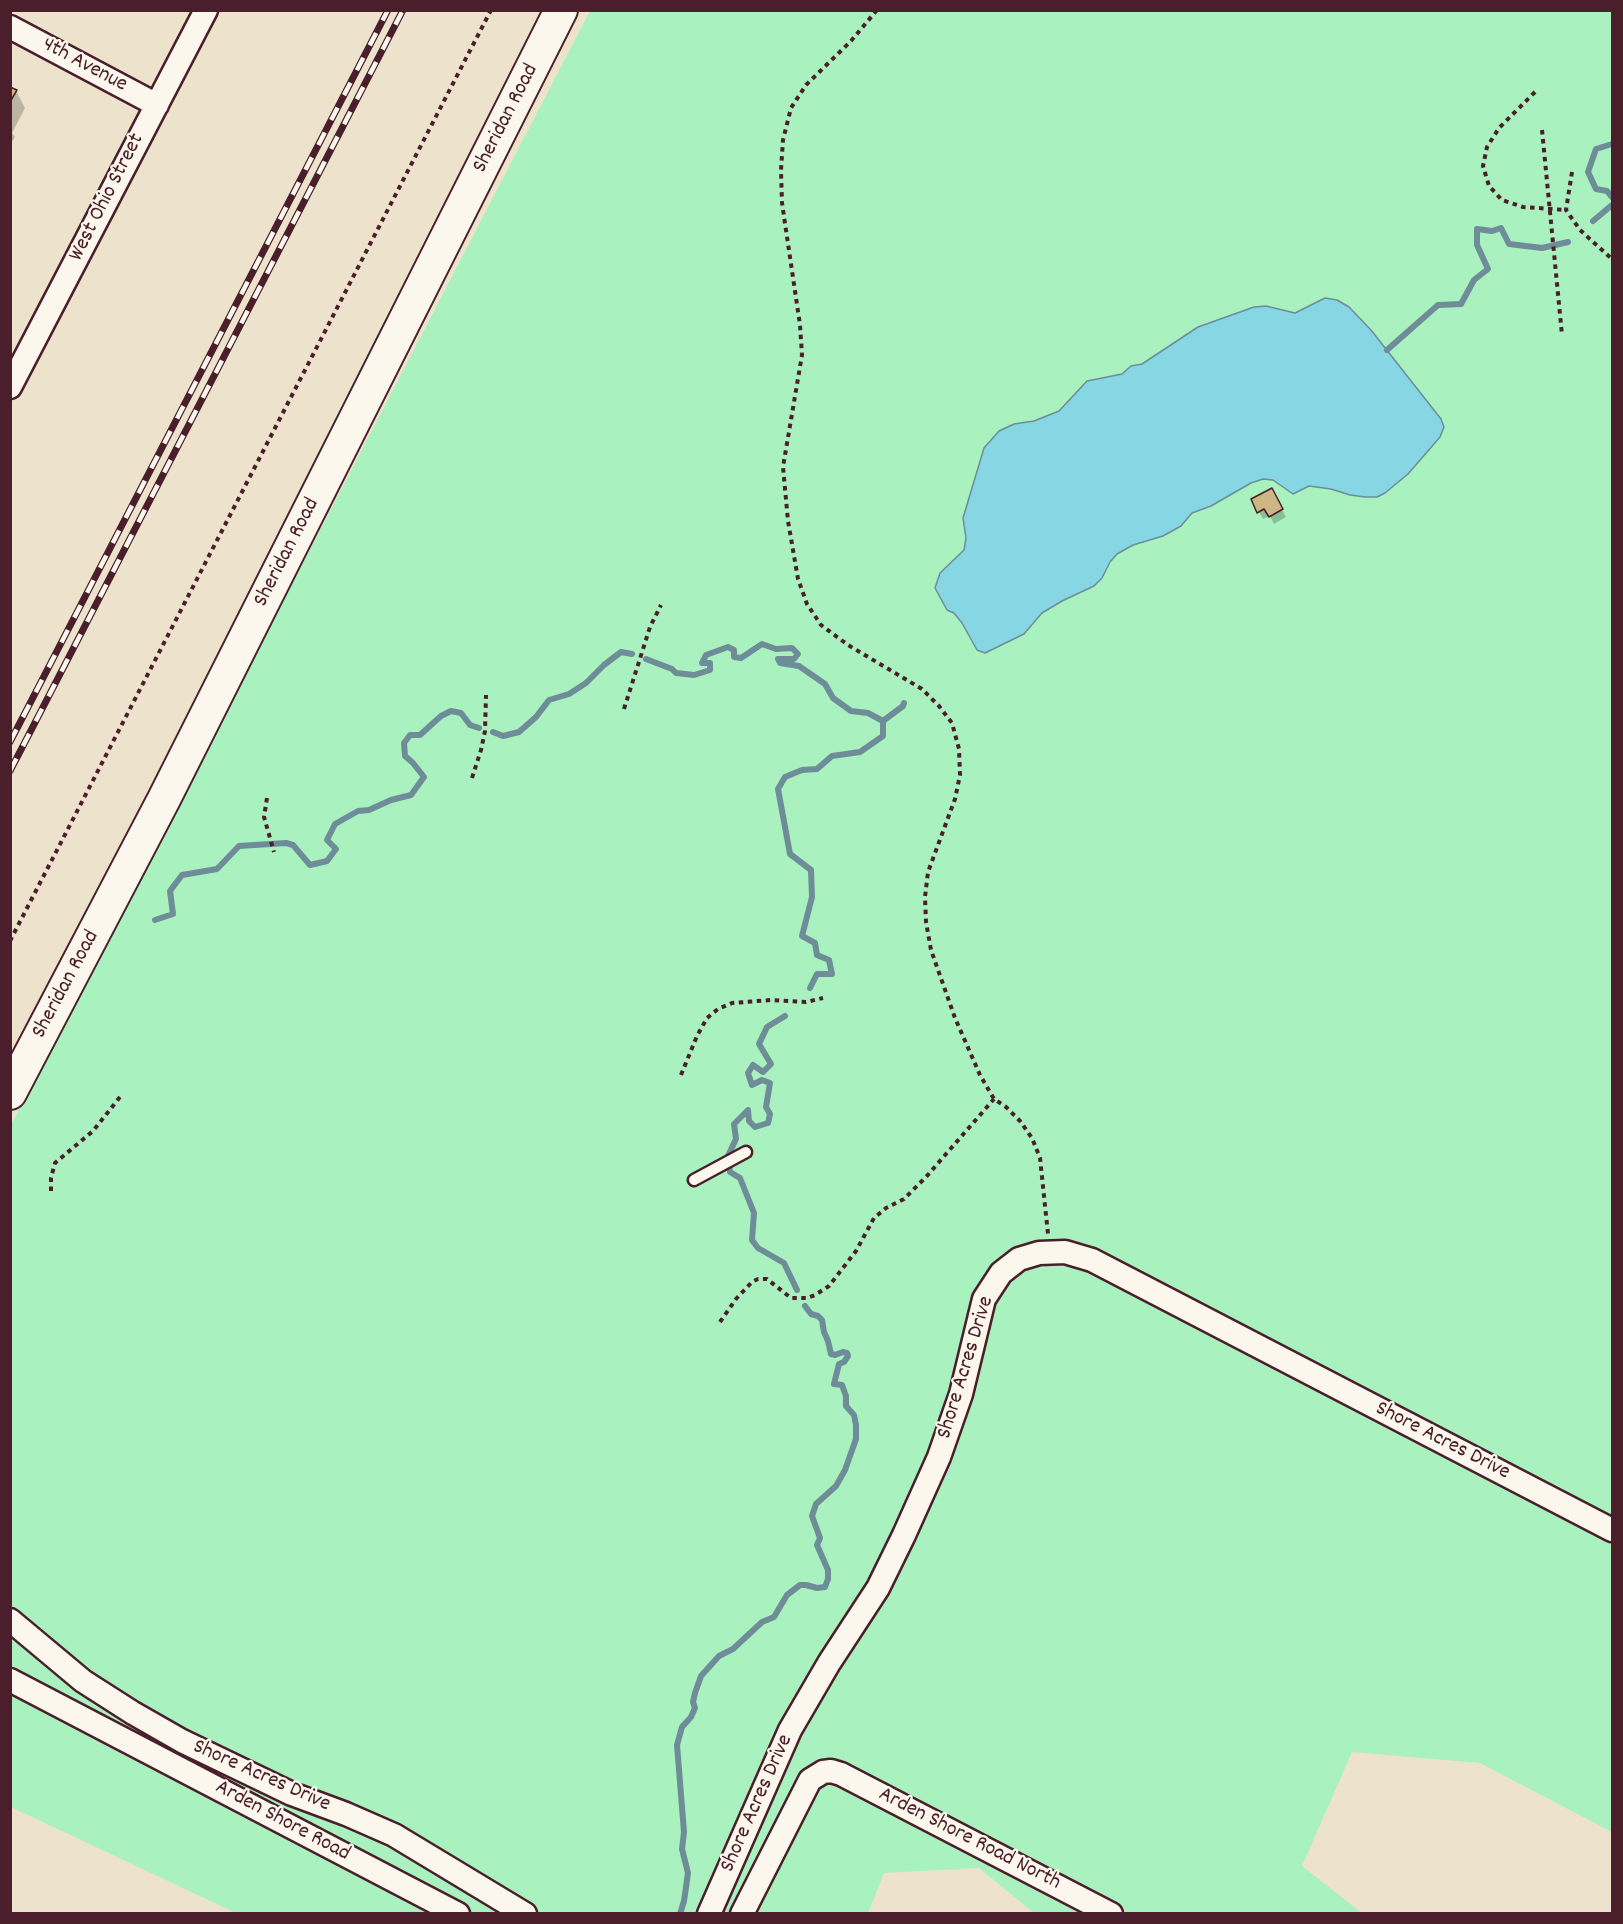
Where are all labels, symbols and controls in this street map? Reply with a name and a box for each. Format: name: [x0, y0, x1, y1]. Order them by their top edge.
street label: 4th Avenue: [37, 33, 131, 99]
street label: Sheridan Road: [468, 60, 546, 178]
street label: West Ohio Street: [65, 130, 151, 266]
street label: Sheridan Road: [249, 494, 327, 612]
street label: Sheridan Road: [27, 926, 107, 1044]
street label: Shore Acres Drive: [933, 1293, 1001, 1443]
street label: Shore Acres Drive: [1370, 1397, 1514, 1487]
street label: Shore Acres Drive: [716, 1731, 800, 1877]
street label: Shore Acres Drive: [188, 1735, 334, 1819]
street label: Arden Shore Road: [210, 1775, 354, 1869]
street label: Arden Shore Road North: [873, 1783, 1065, 1897]

